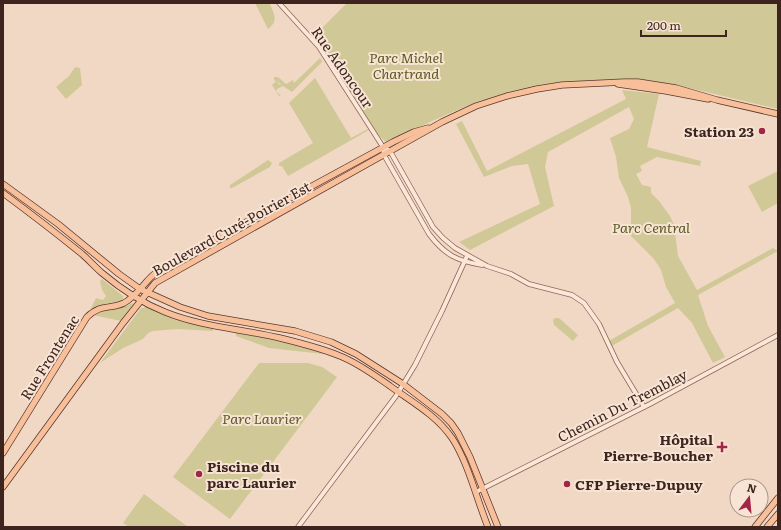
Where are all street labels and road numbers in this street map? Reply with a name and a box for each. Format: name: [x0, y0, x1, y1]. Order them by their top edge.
street label: Rue Adoncour: [308, 22, 379, 112]
street label: Boulevard Curé-Poirier Est: [148, 176, 314, 280]
street label: Rue Frontenac: [15, 311, 83, 403]
street label: Chemin Du Tremblay: [554, 363, 691, 446]

